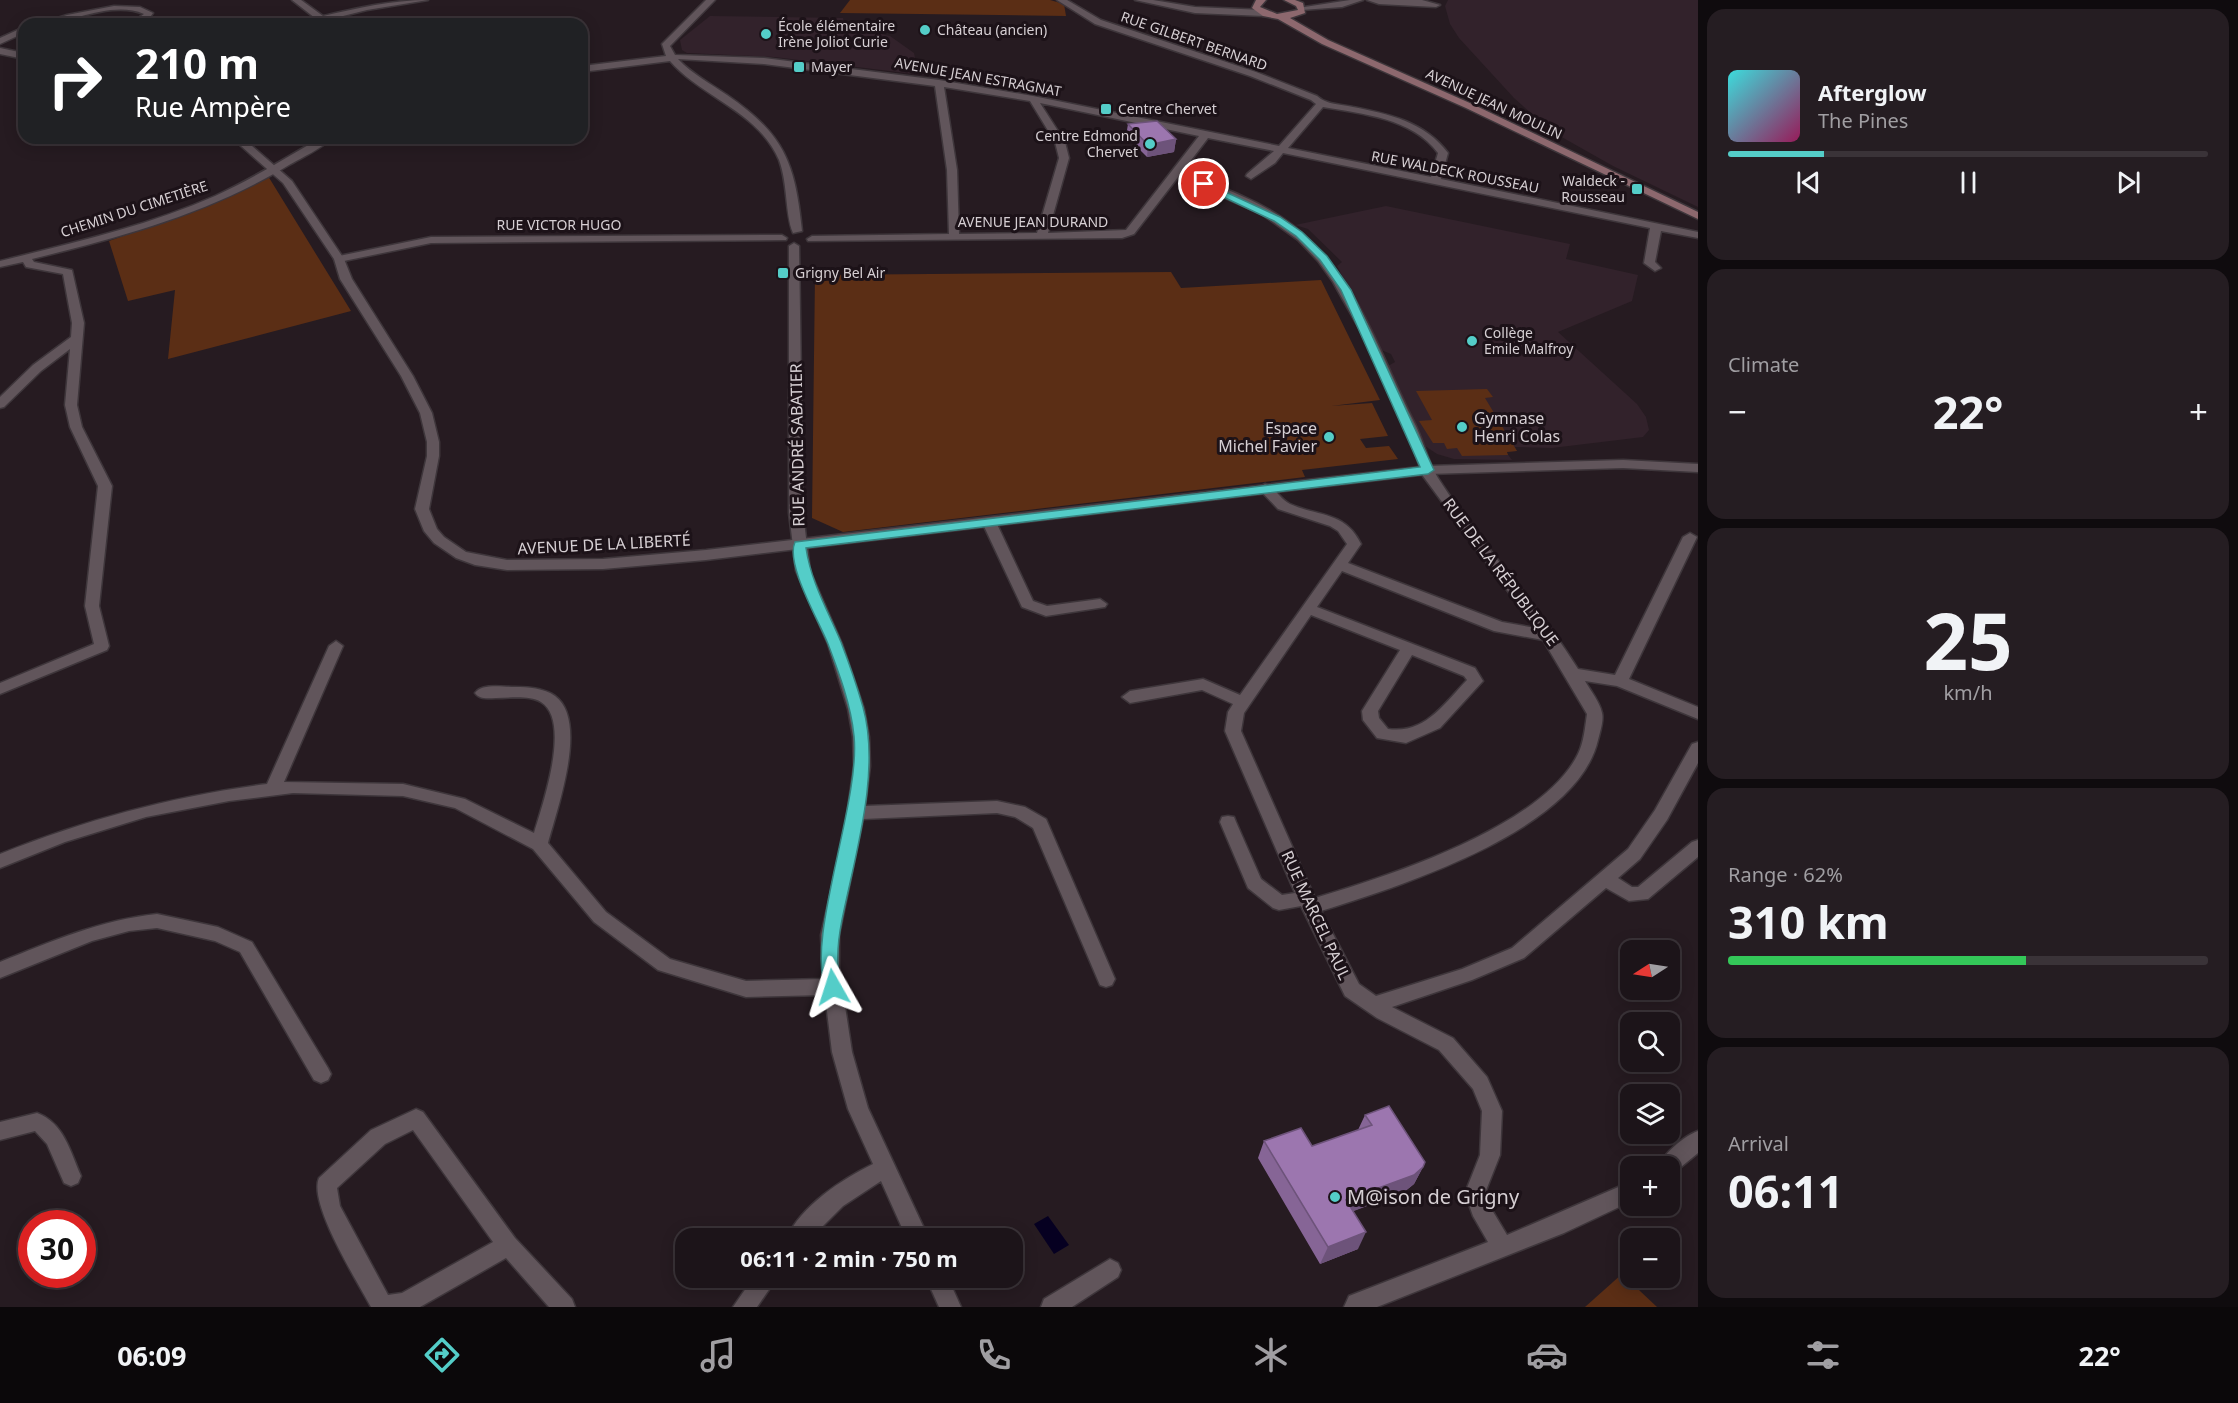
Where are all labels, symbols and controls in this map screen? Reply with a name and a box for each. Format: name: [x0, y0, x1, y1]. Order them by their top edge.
street label: RUE GILBERT BERNARD: [1118, 7, 1270, 75]
place label: École élémentaire Irène Joliot Curie: [778, 16, 895, 51]
place label: Château (ancien): [937, 20, 1047, 39]
marker: Château (ancien): [918, 23, 932, 37]
marker: École élémentaire Irène Joliot Curie: [759, 27, 773, 41]
text: 210 m: [135, 34, 259, 91]
icon: right: [36, 42, 114, 120]
street label: AVENUE JEAN ESTRAGNAT: [893, 52, 1063, 101]
place label: Mayer: [811, 57, 853, 76]
marker: Mayer: [792, 60, 806, 74]
street label: AVENUE JEAN MOULIN: [1423, 64, 1565, 143]
text: Afterglow: [1818, 77, 1927, 107]
text: Rue Ampère: [135, 88, 291, 125]
place label: Centre Chervet: [1118, 99, 1217, 118]
marker: Centre Chervet: [1099, 102, 1113, 116]
text: The Pines: [1818, 107, 1908, 134]
place label: Centre Edmond Chervet: [1035, 126, 1138, 161]
marker: Centre Edmond Chervet: [1143, 137, 1157, 151]
street label: RUE WALDECK ROUSSEAU: [1370, 146, 1541, 197]
pin: [1178, 158, 1229, 209]
icon: previous: [1792, 166, 1825, 199]
icon: pause: [1952, 166, 1985, 199]
icon: next: [2112, 166, 2145, 199]
icon: arrive: [1187, 167, 1220, 200]
place label: Waldeck - Rousseau: [1561, 171, 1625, 206]
street label: CHEMIN DU CIMETIÈRE: [58, 176, 210, 241]
marker: Waldeck - Rousseau: [1630, 182, 1644, 196]
street label: AVENUE JEAN DURAND: [958, 212, 1108, 231]
street label: RUE VICTOR HUGO: [497, 215, 622, 234]
place label: Grigny Bel Air: [795, 263, 885, 282]
marker: Grigny Bel Air: [776, 266, 790, 280]
place label: Collège Emile Malfroy: [1484, 323, 1574, 358]
marker: Collège Emile Malfroy: [1465, 334, 1479, 348]
text: Climate: [1728, 351, 1799, 378]
street label: RUE ANDRÉ SABATIER: [785, 363, 809, 527]
text: 22°: [1933, 381, 2003, 442]
text: −: [1728, 389, 1747, 434]
text: +: [2189, 389, 2208, 434]
place label: Gymnase Henri Colas: [1474, 407, 1560, 447]
place label: Espace Michel Favier: [1218, 417, 1317, 457]
marker: Gymnase Henri Colas: [1455, 420, 1469, 434]
marker: Espace Michel Favier: [1322, 430, 1336, 444]
street label: RUE DE LA RÉPUBLIQUE: [1438, 494, 1564, 650]
street label: AVENUE DE LA LIBERTÉ: [517, 528, 691, 560]
text: 25: [1923, 587, 2013, 693]
text: km/h: [1943, 679, 1993, 706]
street label: RUE MARCEL PAUL: [1276, 847, 1356, 983]
text: Range · 62%: [1728, 861, 1843, 888]
text: 310 km: [1728, 891, 1889, 952]
north arrow: [1620, 940, 1680, 1000]
map controls: [1620, 940, 1680, 1288]
position arrow: [801, 955, 865, 1019]
button: search: [1620, 1012, 1680, 1072]
button: layers: [1620, 1084, 1680, 1144]
text: Arrival: [1728, 1130, 1789, 1157]
button: +: [1620, 1156, 1680, 1216]
text: 06:11: [1728, 1160, 1844, 1221]
place label: M@ison de Grigny: [1347, 1183, 1520, 1210]
marker: M@ison de Grigny: [1328, 1190, 1342, 1204]
speed limit sign: 30: [18, 1210, 96, 1288]
button: −: [1620, 1228, 1680, 1288]
text: 06:11 · 2 min · 750 m: [740, 1243, 958, 1273]
icon: directions: [421, 1334, 463, 1376]
icon: music: [697, 1334, 739, 1376]
icon: phone: [973, 1334, 1015, 1376]
icon: climate: [1250, 1334, 1292, 1376]
icon: car: [1526, 1334, 1568, 1376]
icon: filters: [1802, 1334, 1844, 1376]
text: 06:09: [117, 1337, 187, 1374]
text: 22°: [2078, 1337, 2121, 1374]

